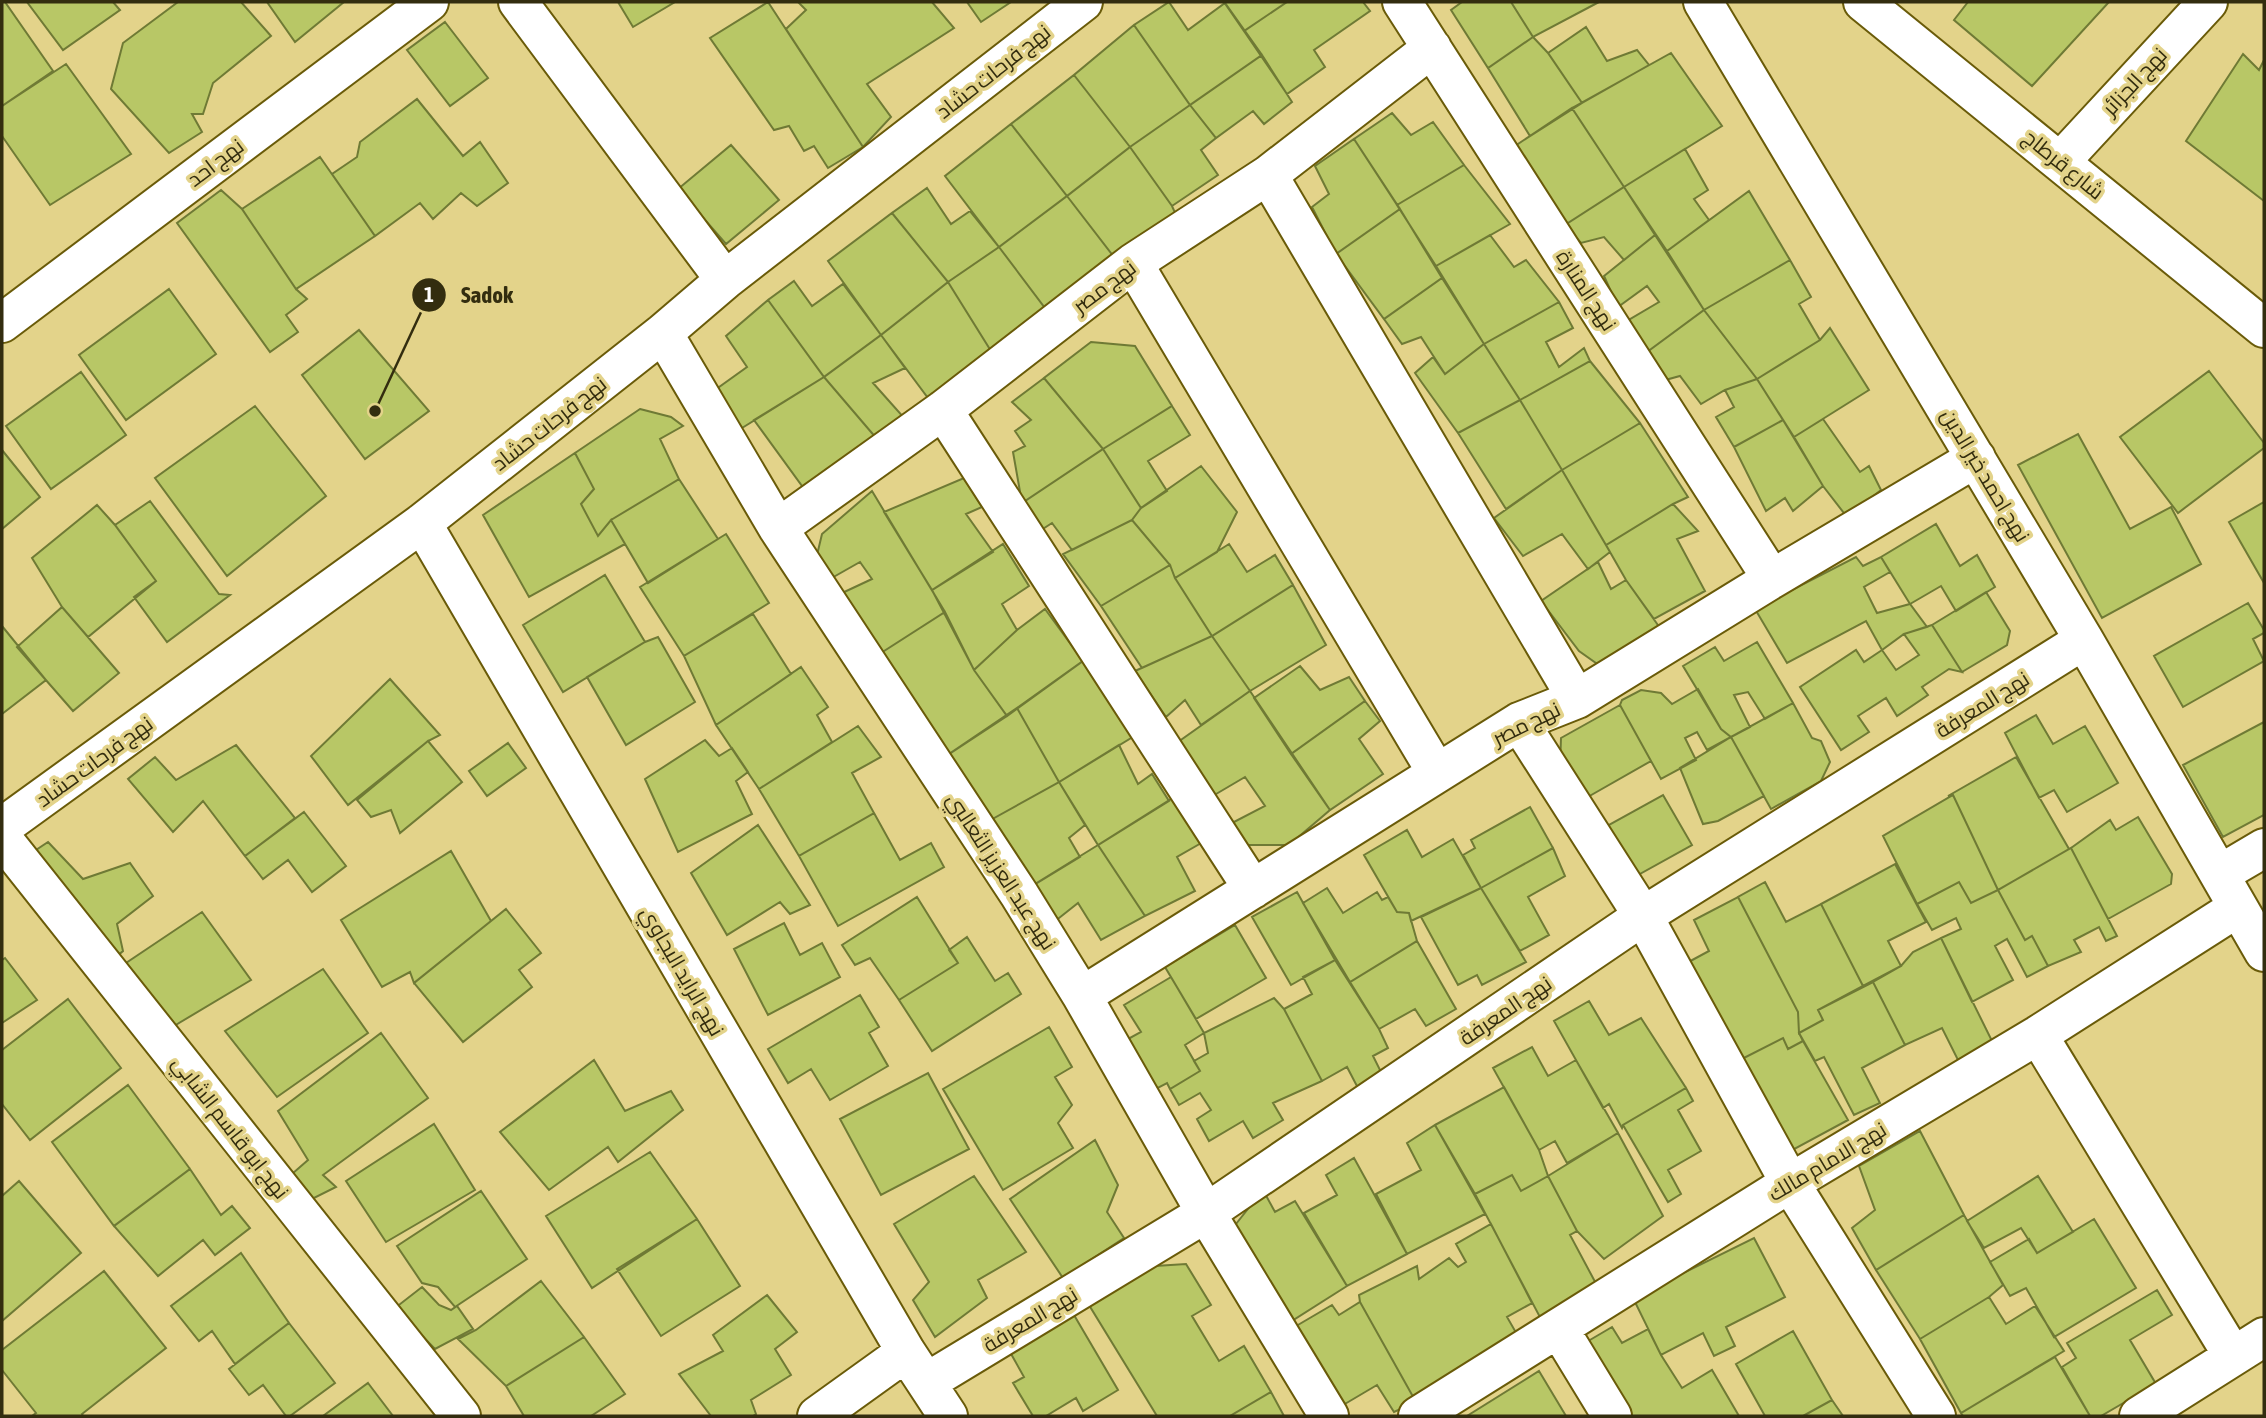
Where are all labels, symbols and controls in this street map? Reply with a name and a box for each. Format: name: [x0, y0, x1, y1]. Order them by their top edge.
street label: نهج فرحات حشاد: [931, 19, 1057, 125]
street label: نهج الجزائر: [2096, 42, 2173, 122]
street label: شارع قرطاج: [2017, 124, 2109, 206]
street label: نهج احد: [182, 133, 250, 193]
street label: نهج المنارة: [1550, 245, 1622, 336]
street label: نهج مصر: [1067, 255, 1142, 320]
callout: Sadok: [412, 273, 527, 317]
text: 1: [424, 282, 434, 306]
text: Sadok: [461, 282, 514, 308]
street label: نهج فرحات حشاد: [487, 371, 613, 477]
street label: نهج احمد خير الدين: [1934, 404, 2035, 547]
street label: نهج المعرفة: [1931, 666, 2035, 745]
street label: نهج مصر: [1487, 696, 1565, 753]
street label: نهج فرحات حشاد: [31, 711, 159, 814]
street label: نهج عبد العزيز الثعالبي: [938, 788, 1062, 957]
street label: نهج الرايد البجاوي: [632, 902, 730, 1042]
street label: نهج المعرفة: [1454, 971, 1557, 1052]
street label: نهج ابو قاسم الشابي: [164, 1051, 294, 1206]
street label: نهج الامام مالك: [1764, 1116, 1892, 1208]
street label: نهج المعرفة: [979, 1282, 1083, 1359]

